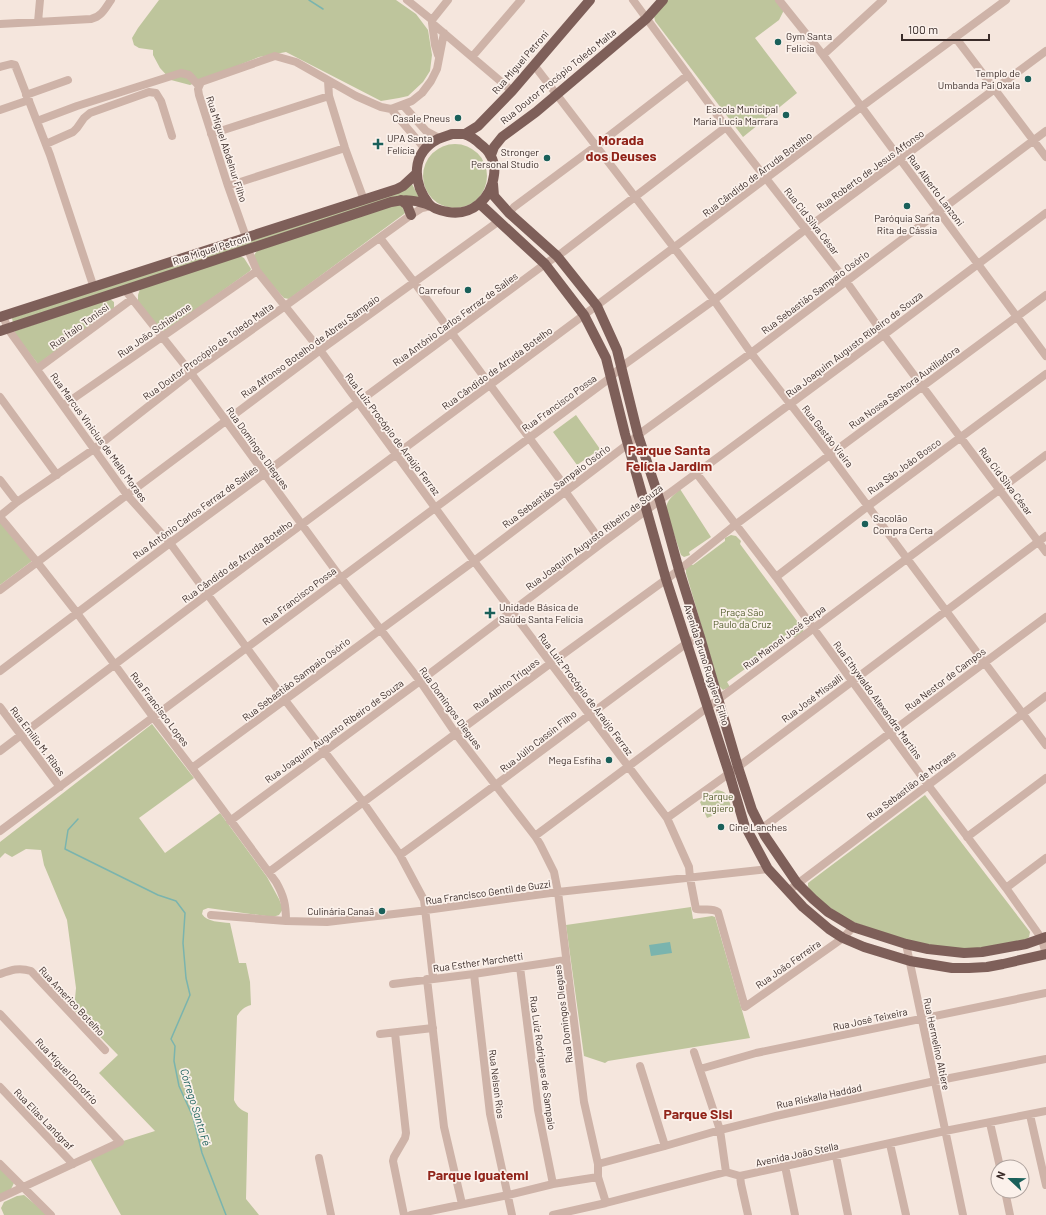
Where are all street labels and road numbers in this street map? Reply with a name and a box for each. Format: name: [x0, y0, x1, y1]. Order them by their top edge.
street label: Rua Doutor Procópio Toledo Malta: [498, 26, 618, 126]
street label: Rua Miguel Petroni: [489, 28, 551, 96]
street label: Rua Miguel Abdelnur Filho: [204, 94, 250, 204]
street label: Rua Roberto de Jesus Affonso: [814, 127, 926, 213]
street label: Rua Cândido de Arruda Botelho: [700, 129, 814, 219]
street label: Rua Alberto Lanzoni: [905, 152, 967, 228]
street label: Rua Cid Silva César: [782, 185, 842, 257]
street label: Rua Miguel Petroni: [171, 231, 251, 267]
street label: Rua Sebastião Sampaio Osório: [759, 248, 871, 336]
street label: Rua Antônio Carlos Ferraz de Salies: [390, 269, 520, 368]
street label: Rua Joaquim Augusto Ribeiro de Souza: [783, 289, 925, 399]
street label: Rua Affonso Botelho de Abreu Sampaio: [238, 292, 382, 400]
street label: Rua João Schiavone: [115, 300, 193, 360]
street label: Rua Doutor Procópio de Toledo Malta: [140, 300, 276, 402]
street label: Rua Ítalo Tonissi: [47, 301, 111, 351]
street label: Rua Cândido de Arruda Botelho: [439, 324, 555, 412]
street label: Rua Nossa Senhora Auxiliadora: [846, 343, 962, 431]
street label: Rua Marcus Vinicius de Mello Moraes: [48, 370, 150, 504]
street label: Rua Luiz Procópio de Araújo Ferraz: [343, 371, 443, 498]
street label: Rua Francisco Possa: [519, 372, 599, 434]
street label: Rua Gastão Vieira: [800, 402, 856, 470]
street label: Rua Domingos Diegues: [224, 404, 292, 492]
street label: Rua São João Bosco: [865, 435, 943, 497]
street label: Rua Sebastião Sampaio Osório: [500, 442, 612, 530]
street label: Rua Cid Silva César: [977, 445, 1036, 518]
street label: Rua Antônio Carlos Ferraz de Salies: [130, 462, 260, 561]
street label: Rua Joaquim Augusto Ribeiro de Souza: [523, 482, 665, 592]
street label: Rua Cândido de Arruda Botelho: [179, 517, 295, 605]
street label: Rua Francisco Possa: [260, 564, 338, 628]
street label: Rua Manoel José Serpa: [740, 602, 828, 672]
street label: Avenida Bruno Ruggiero Filho: [682, 603, 732, 727]
street label: Rua Luiz Procópio de Araújo Ferraz: [536, 631, 636, 758]
street label: Rua Sebastião Sampaio Osório: [240, 635, 352, 723]
street label: Rua Ethywaldo Alexandre Martins: [831, 639, 925, 762]
street label: Rua Nestor de Campos: [902, 645, 988, 713]
street label: Rua Albino Triques: [470, 655, 542, 713]
street label: Rua Domingos Diegues: [417, 664, 485, 752]
street label: Rua Francisco Lopes: [128, 669, 192, 749]
street label: Rua José Missalli: [779, 671, 845, 725]
street label: Rua Joaquim Augusto Ribeiro de Souza: [262, 677, 406, 785]
street label: Rua Emilio M. Ribas: [8, 704, 68, 778]
street label: Rua Júlio Cassin Filho: [497, 707, 579, 775]
street label: Rua Sebastião de Moraes: [864, 748, 958, 822]
street label: Rua Francisco Gentil de Guzzi: [425, 877, 551, 907]
street label: Rua João Ferreira: [753, 937, 823, 991]
street label: Rua Esther Marchetti: [432, 950, 524, 974]
street label: Rua Americo Botelho: [37, 964, 107, 1038]
street label: Rua Domingos Diegues: [551, 964, 575, 1064]
street label: Rua Luiz Rodrigues de Sampaio: [528, 995, 558, 1131]
street label: Rua Hermelino Altiere: [921, 997, 953, 1091]
street label: Rua José Teixeira: [832, 1005, 908, 1033]
street label: Rua Miguel Donofrio: [33, 1035, 101, 1107]
street label: Rua Nelson Rios: [487, 1049, 507, 1119]
street label: Rua Riskalla Haddad: [775, 1081, 863, 1111]
street label: Rua Elias Landgraf: [12, 1086, 77, 1152]
street label: Avenida João Stella: [755, 1139, 839, 1169]

